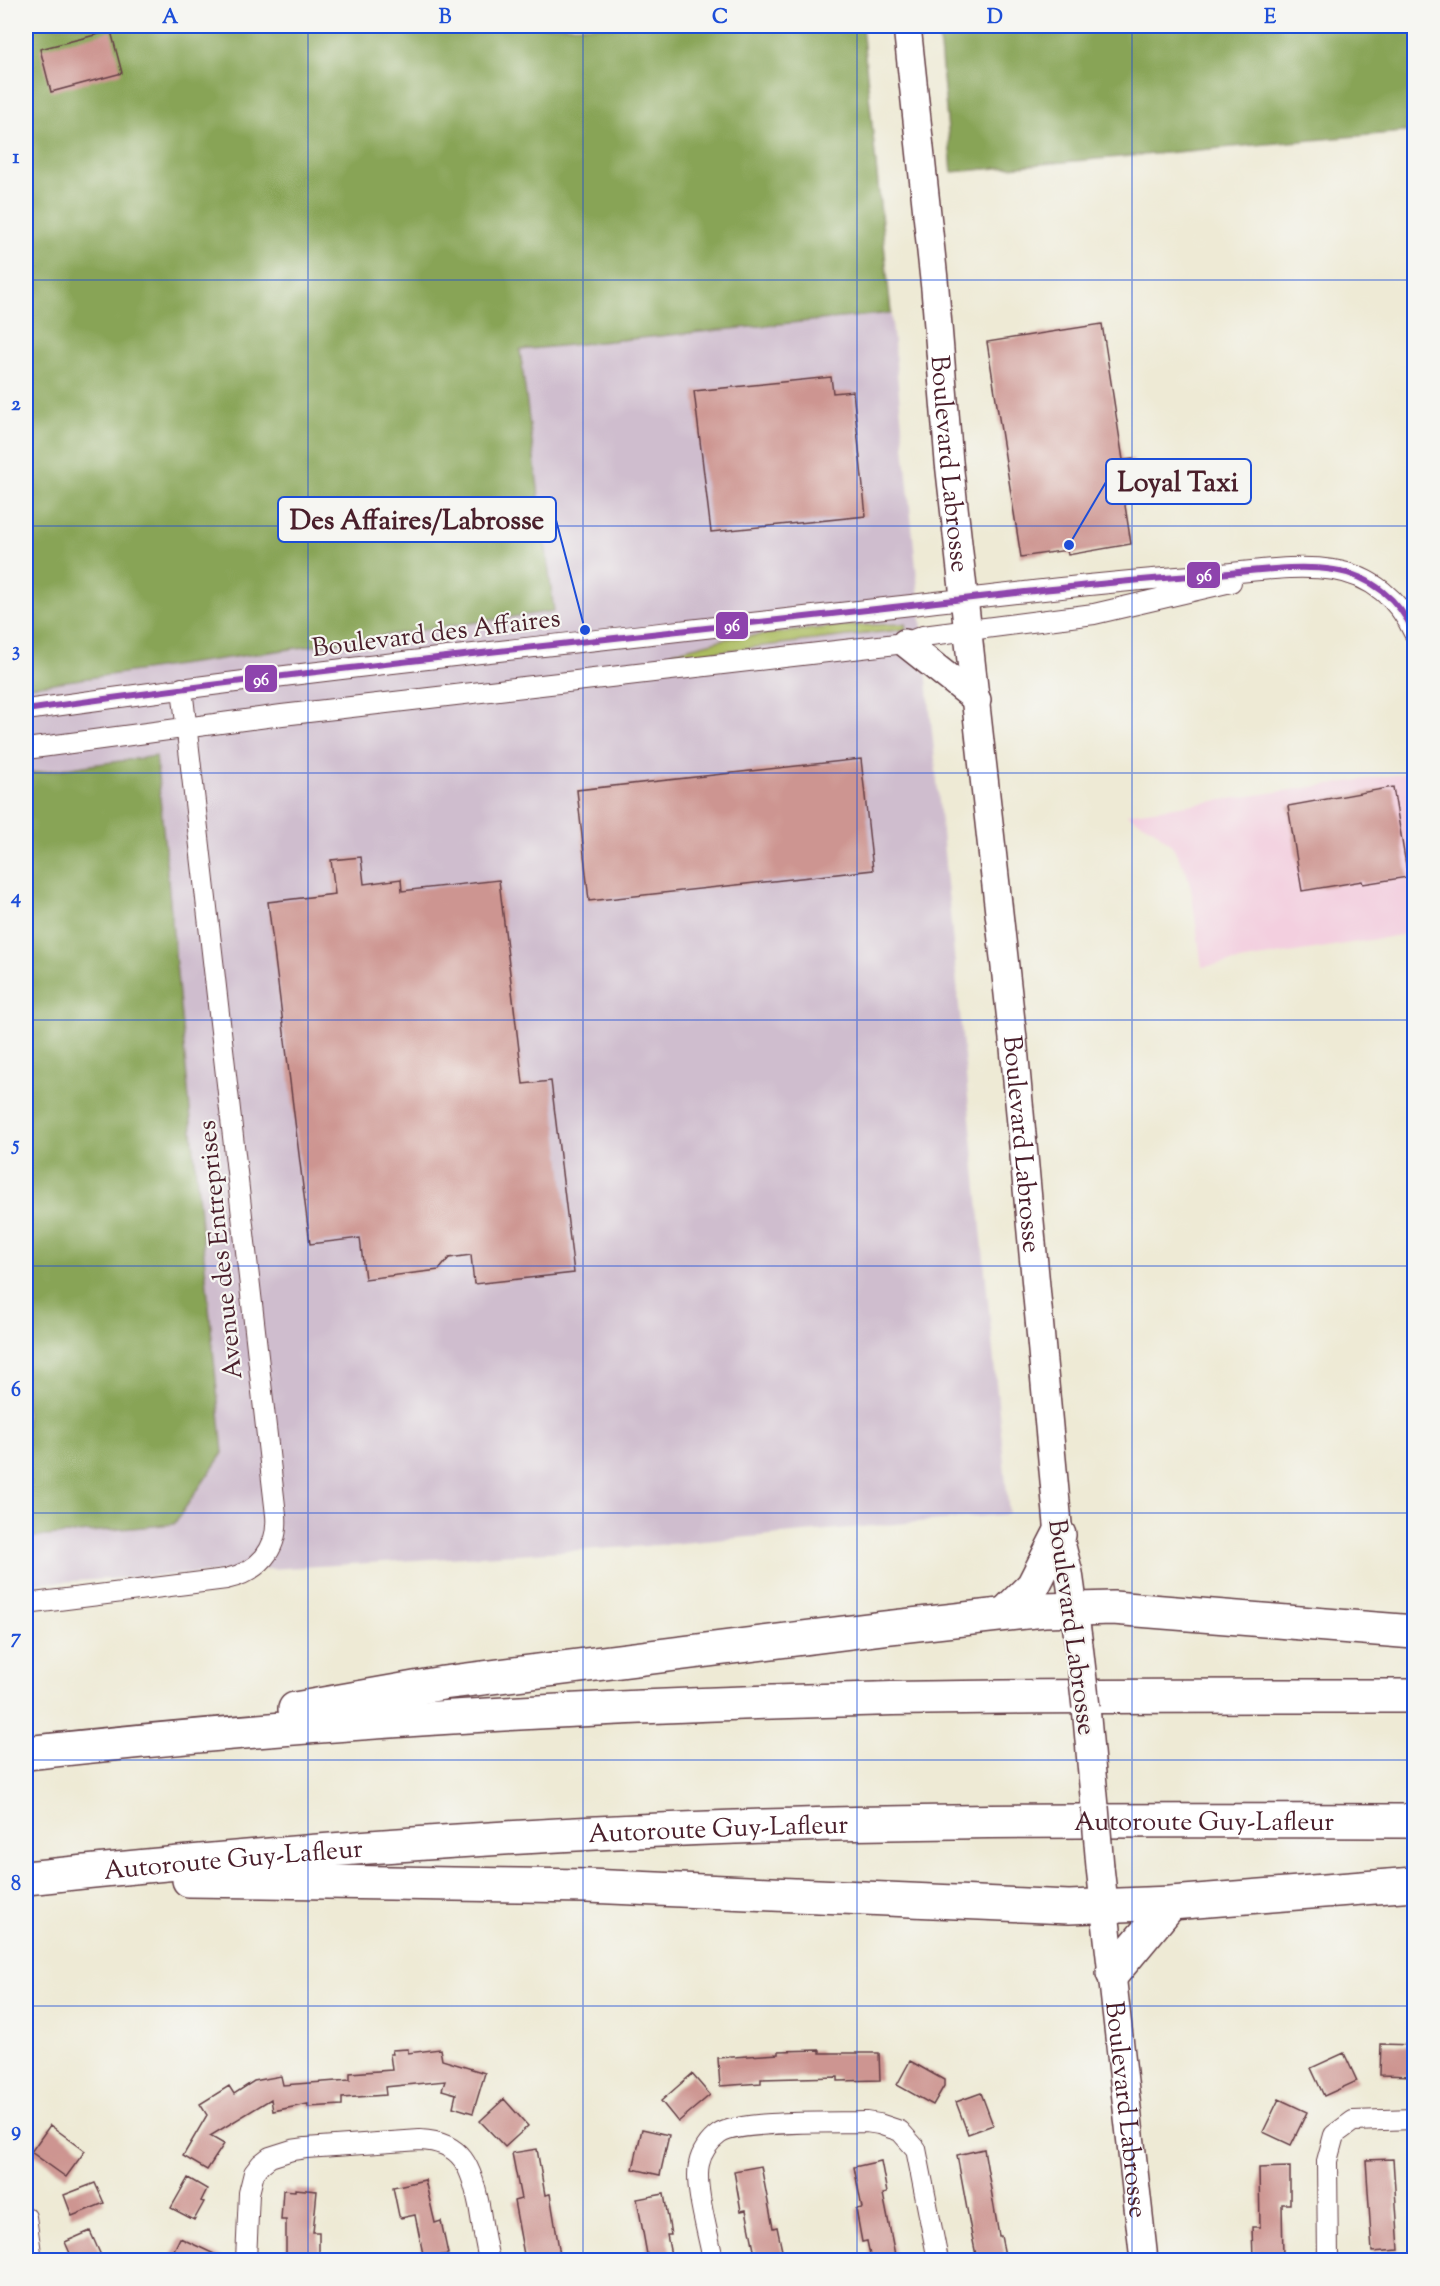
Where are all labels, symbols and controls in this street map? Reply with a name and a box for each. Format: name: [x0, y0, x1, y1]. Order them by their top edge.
text: A: [162, 4, 179, 33]
text: B: [439, 4, 452, 33]
text: C: [712, 4, 728, 33]
text: D: [987, 4, 1003, 33]
text: E: [1264, 4, 1277, 33]
text: 1: [13, 144, 20, 173]
street label: Boulevard Labrosse: [919, 354, 977, 574]
text: 2: [11, 391, 21, 420]
callout: Loyal Taxi: [1106, 459, 1251, 504]
text: Loyal Taxi: [1118, 465, 1239, 504]
callout: Des Affaires/Labrosse: [278, 497, 556, 542]
text: Des Affaires/Labrosse: [290, 503, 544, 542]
line badge: 96: [1186, 561, 1221, 589]
text: 96: [1196, 566, 1212, 589]
street label: Boulevard des Affaires: [310, 601, 563, 668]
line badge: 96: [715, 611, 749, 640]
text: 96: [724, 616, 740, 639]
text: 3: [12, 637, 20, 666]
line badge: 96: [244, 664, 278, 693]
text: 96: [253, 670, 269, 693]
text: 4: [10, 884, 21, 913]
street label: Boulevard Labrosse: [992, 1034, 1049, 1254]
street label: Avenue des Entreprises: [189, 1118, 253, 1381]
text: 5: [11, 1131, 20, 1160]
text: 6: [11, 1377, 21, 1406]
street label: Boulevard Labrosse: [1037, 1517, 1104, 1738]
text: 7: [11, 1624, 22, 1653]
street label: Autoroute Guy-Lafleur: [1074, 1805, 1334, 1842]
street label: Autoroute Guy-Lafleur: [587, 1808, 849, 1854]
street label: Autoroute Guy-Lafleur: [102, 1832, 364, 1891]
text: 8: [11, 1871, 21, 1900]
street label: Boulevard Labrosse: [1094, 1999, 1155, 2220]
text: 9: [11, 2117, 21, 2146]

